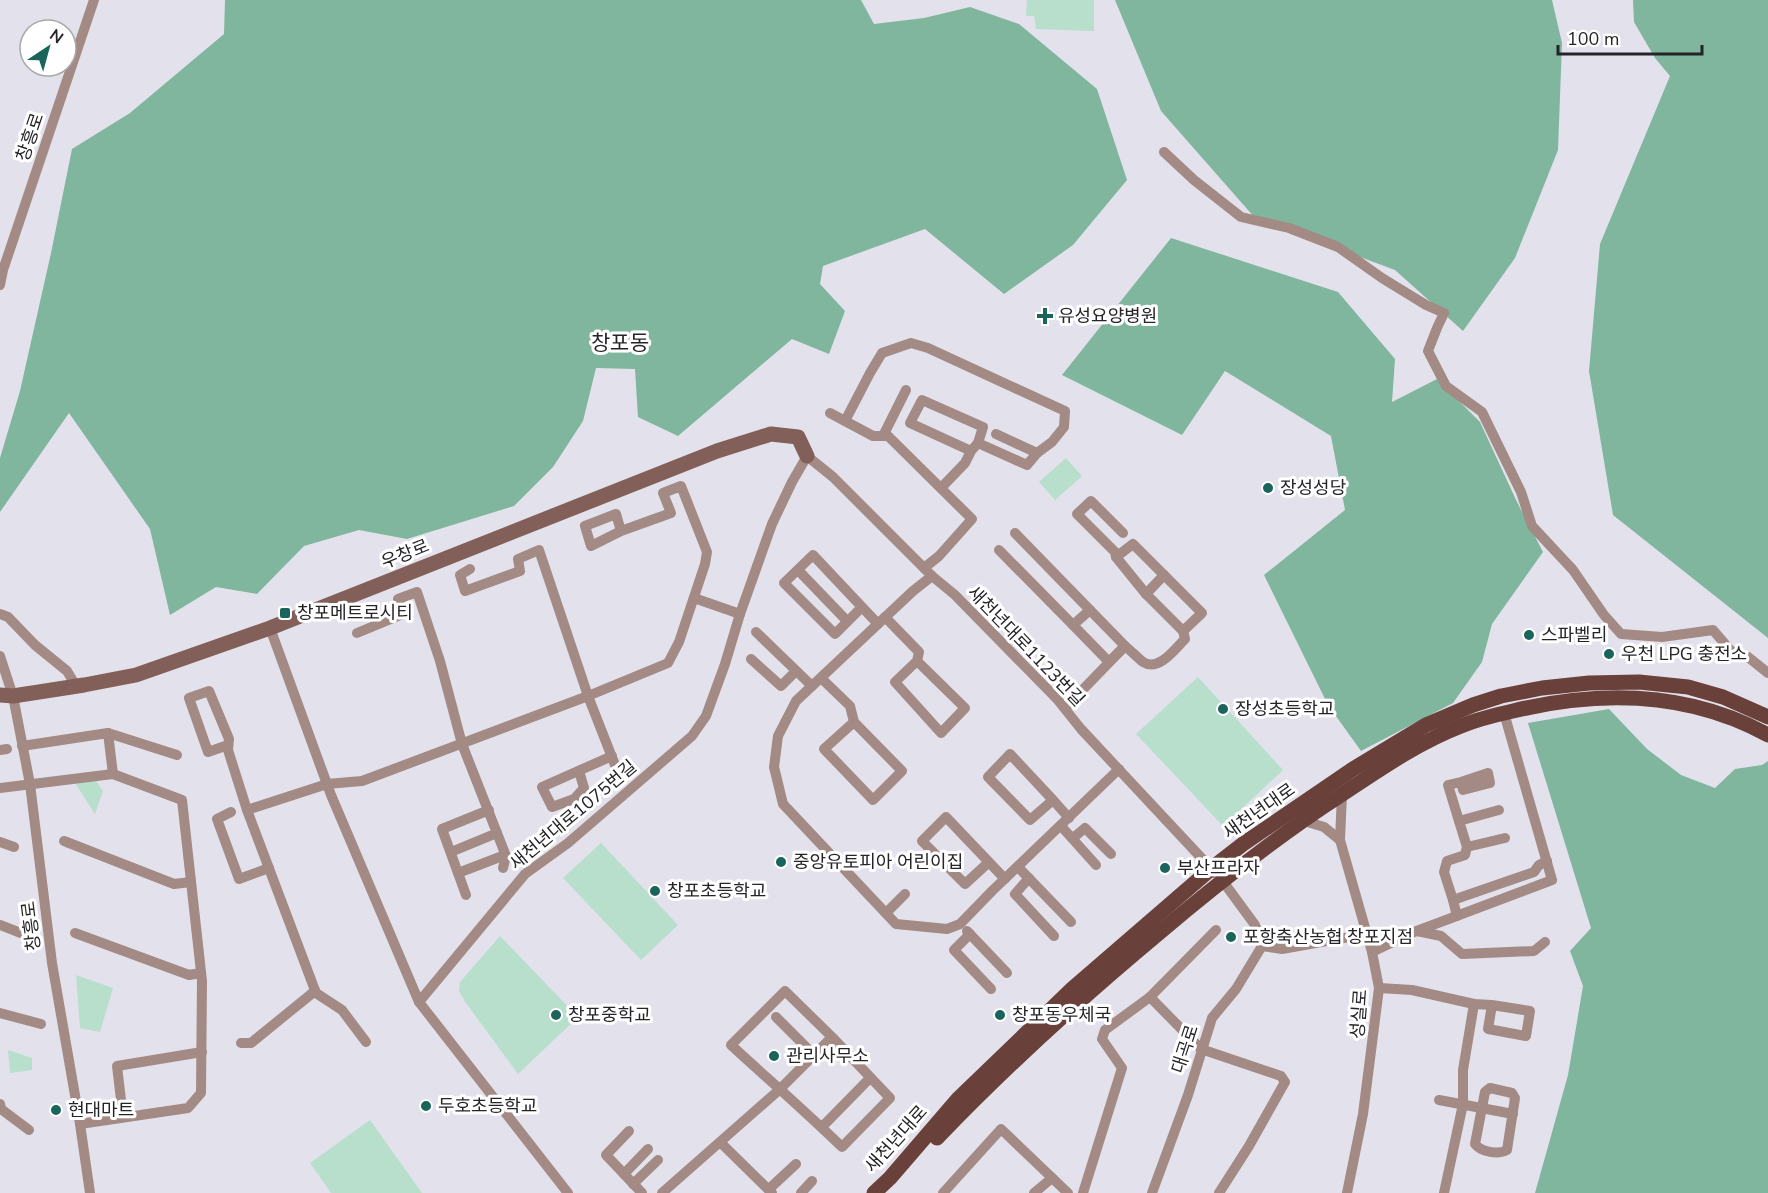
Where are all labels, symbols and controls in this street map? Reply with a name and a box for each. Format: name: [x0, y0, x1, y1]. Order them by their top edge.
north arrow: [18, 18, 78, 78]
scale bar: [1558, 18, 1702, 56]
text: N: [45, 24, 68, 49]
text: 100 m: [1567, 27, 1619, 51]
street label: 창흥로: [11, 110, 49, 164]
place label: 유성요양병원: [1058, 304, 1157, 328]
marker: 유성요양병원: [1036, 307, 1054, 325]
district label: 창포동: [591, 329, 649, 357]
place label: 장성성당: [1280, 476, 1346, 500]
marker: 장성성당: [1261, 481, 1275, 495]
street label: 우창로: [377, 534, 433, 574]
street label: 새천년대로1123번길: [962, 580, 1090, 712]
place label: 창포메트로시티: [297, 601, 413, 625]
marker: 창포메트로시티: [278, 606, 292, 620]
place label: 스파벨리: [1541, 623, 1607, 647]
marker: 스파벨리: [1522, 628, 1536, 642]
place label: 우천 LPG 충전소: [1621, 642, 1747, 666]
marker: 우천 LPG 충전소: [1602, 647, 1616, 661]
place label: 장성초등학교: [1235, 697, 1334, 721]
marker: 장성초등학교: [1216, 702, 1230, 716]
street label: 새천년대로1075번길: [504, 755, 642, 875]
street label: 새천년대로: [1218, 777, 1300, 845]
place label: 중앙유토피아 어린이집: [793, 850, 963, 874]
marker: 중앙유토피아 어린이집: [774, 855, 788, 869]
place label: 부산프라자: [1177, 856, 1260, 880]
marker: 부산프라자: [1158, 861, 1172, 875]
place label: 창포초등학교: [667, 879, 766, 903]
marker: 창포초등학교: [648, 884, 662, 898]
street label: 창흥로: [16, 900, 46, 952]
place label: 포항축산농협 창포지점: [1243, 925, 1413, 949]
marker: 포항축산농협 창포지점: [1224, 930, 1238, 944]
street label: 성실로: [1345, 988, 1373, 1040]
place label: 창포중학교: [568, 1003, 651, 1027]
place label: 창포동우체국: [1012, 1003, 1111, 1027]
marker: 창포중학교: [549, 1008, 563, 1022]
marker: 창포동우체국: [993, 1008, 1007, 1022]
street label: 대곡로: [1166, 1022, 1204, 1076]
place label: 관리사무소: [786, 1044, 869, 1068]
marker: 관리사무소: [767, 1049, 781, 1063]
place label: 두호초등학교: [438, 1094, 537, 1118]
place label: 현대마트: [68, 1098, 134, 1122]
marker: 두호초등학교: [419, 1099, 433, 1113]
street label: 새천년대로: [859, 1100, 933, 1178]
marker: 현대마트: [49, 1103, 63, 1117]

